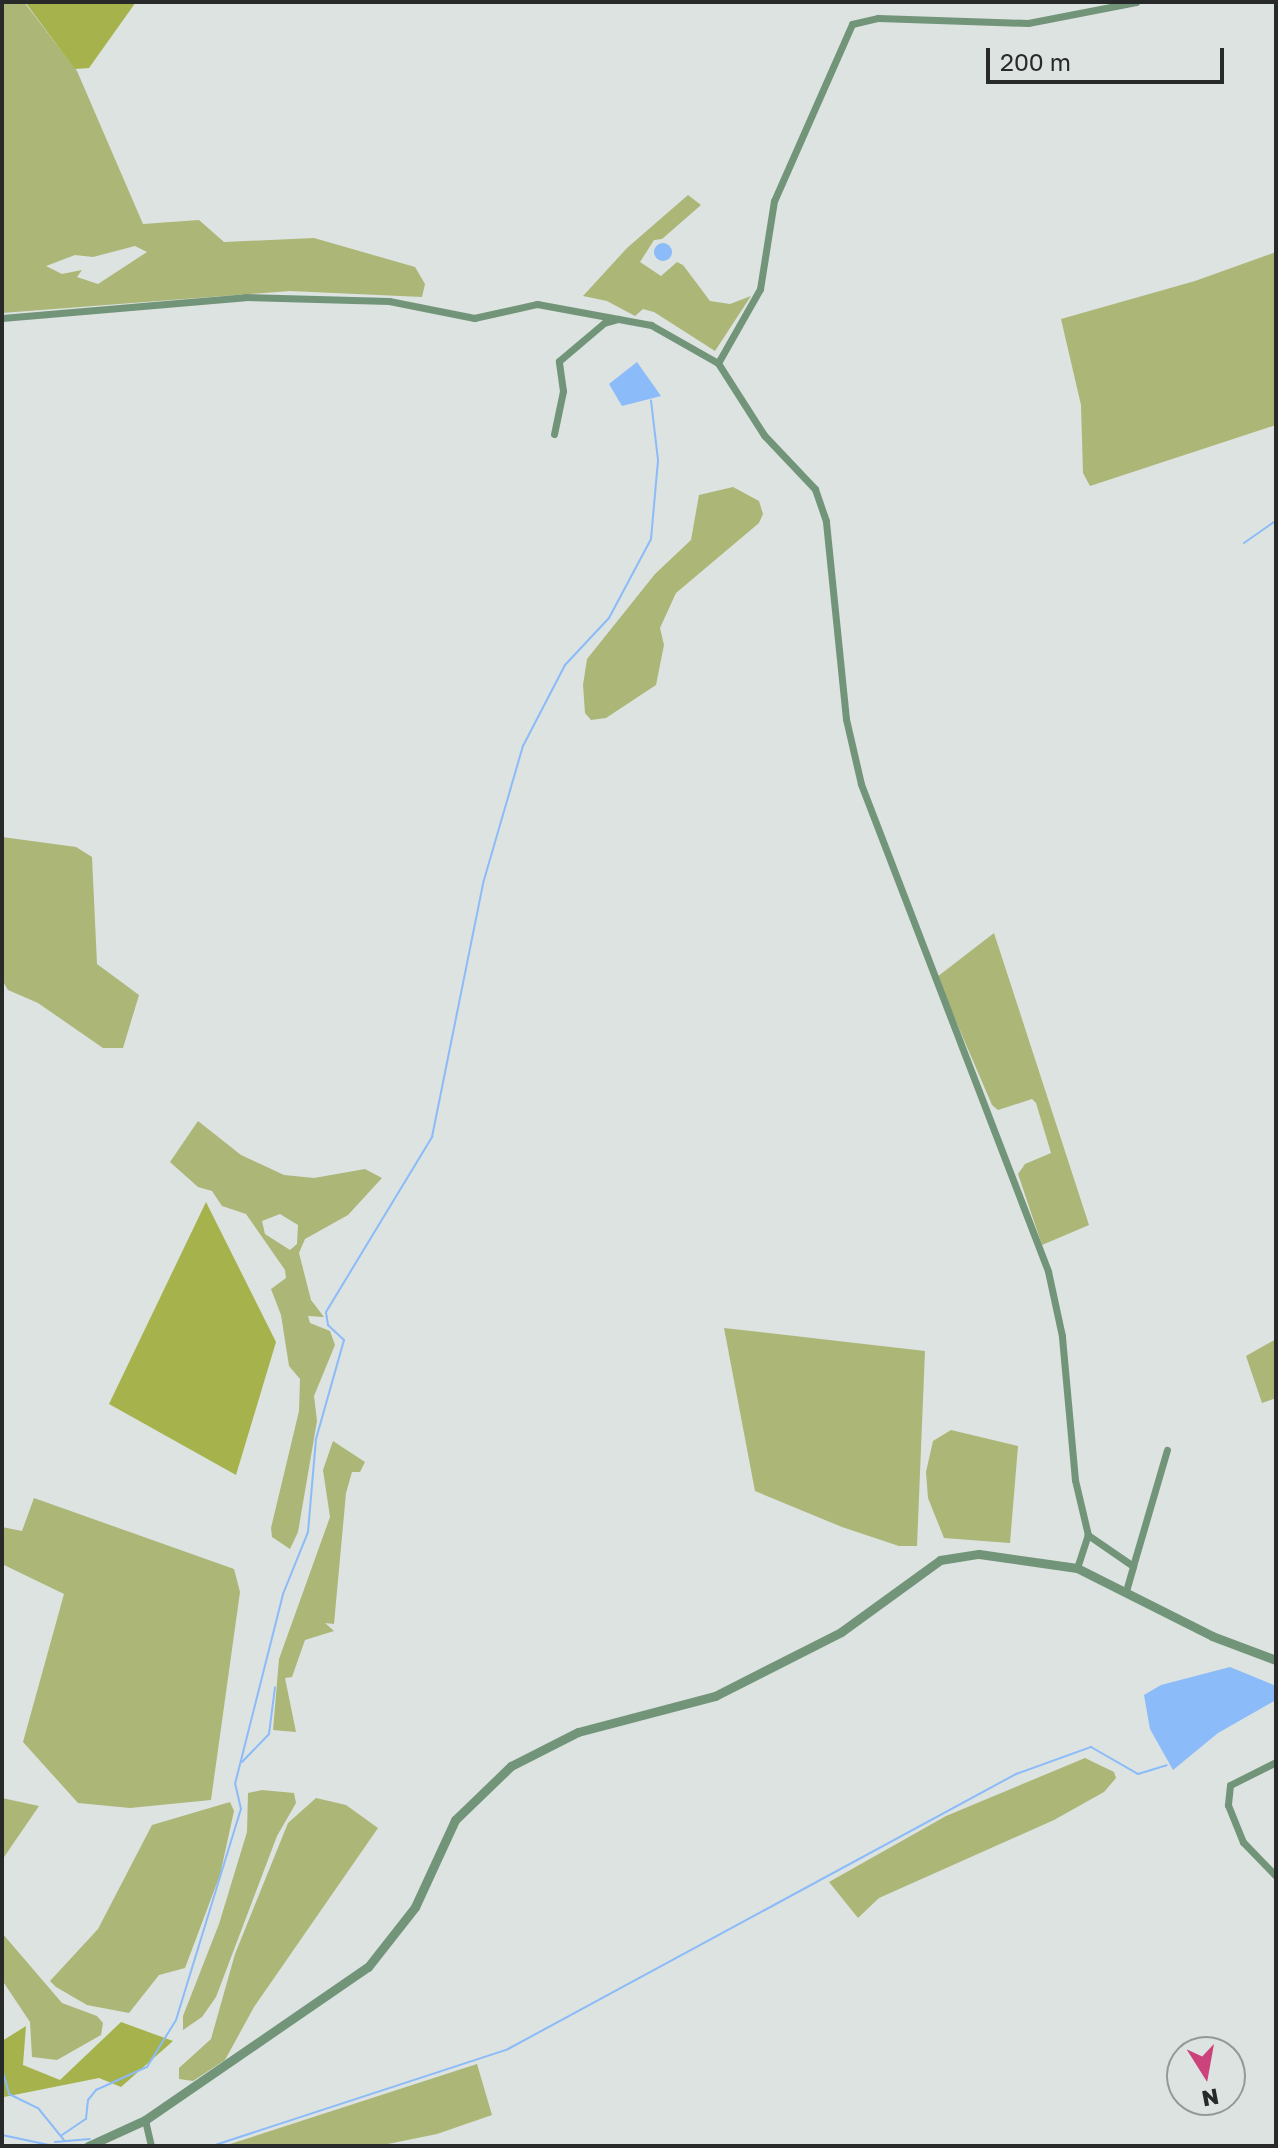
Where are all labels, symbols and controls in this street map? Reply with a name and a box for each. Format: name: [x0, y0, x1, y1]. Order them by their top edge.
scale bar: [990, 32, 1228, 82]
text: 200 m: [1000, 47, 1071, 76]
north arrow: [1166, 2036, 1246, 2116]
text: N: [1200, 2083, 1221, 2113]

